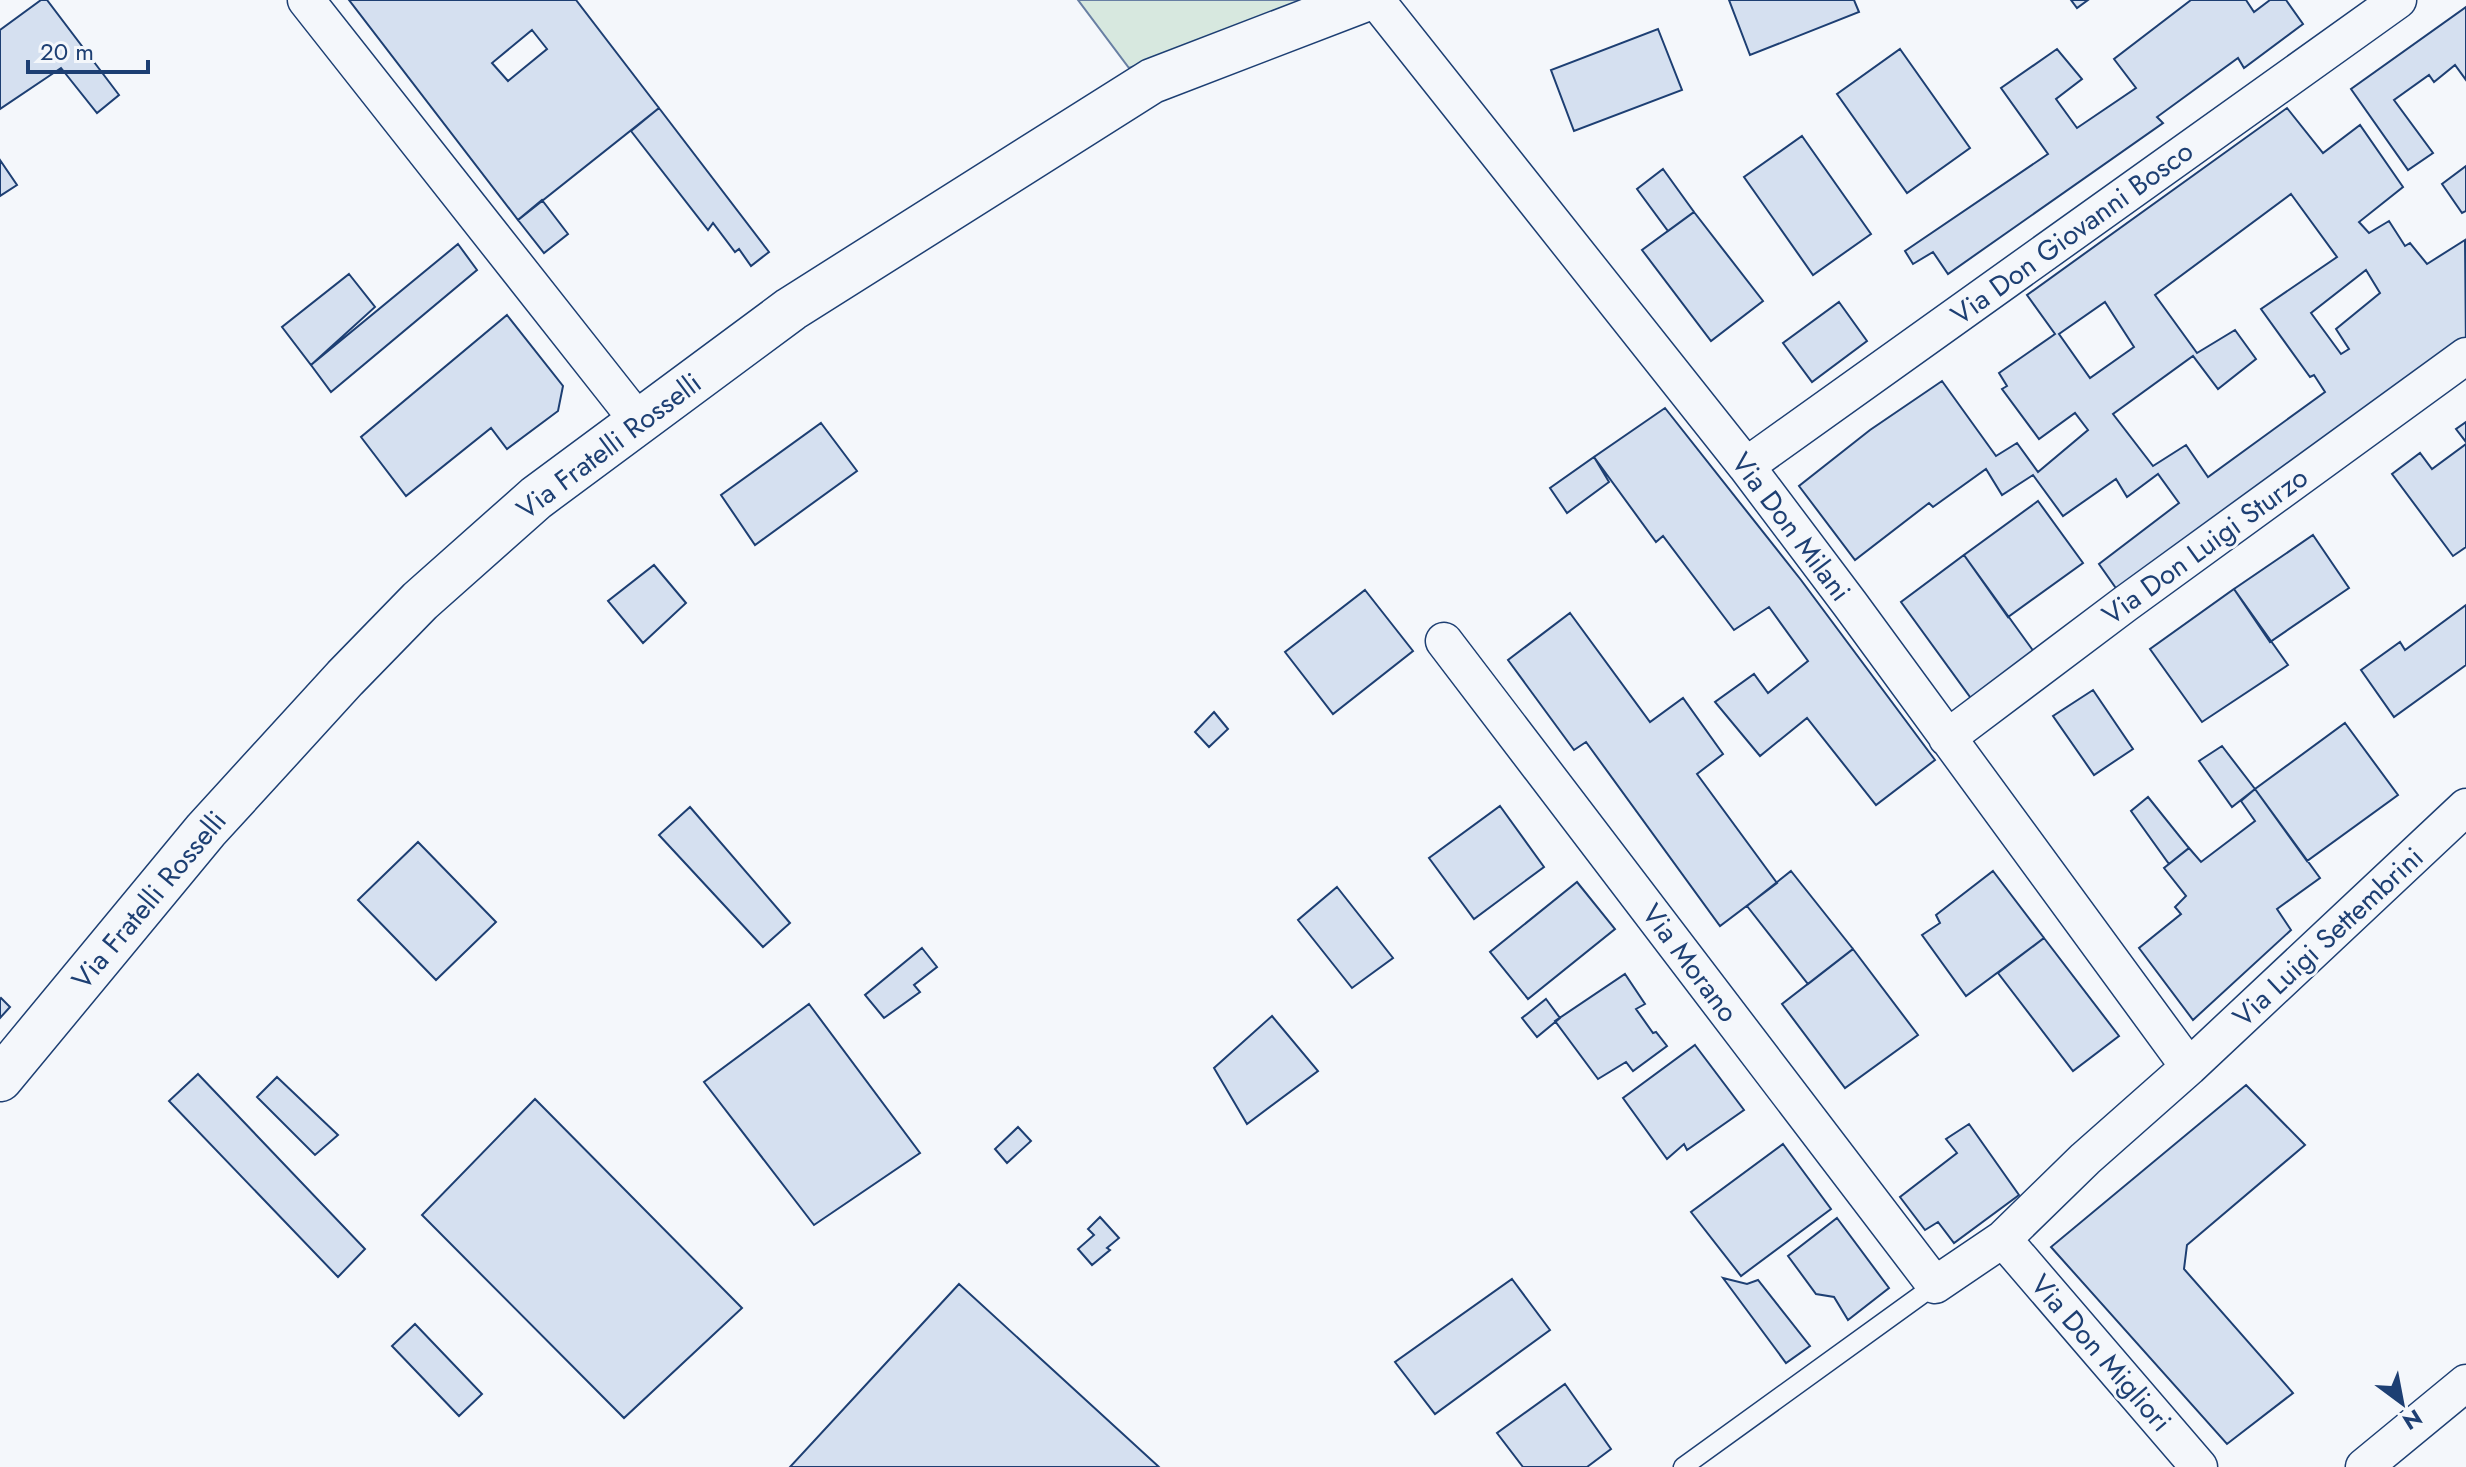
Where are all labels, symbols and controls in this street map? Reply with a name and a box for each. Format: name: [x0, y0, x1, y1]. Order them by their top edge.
scale bar: [28, 24, 148, 74]
text: 20 m: [40, 34, 94, 69]
street label: Via Don Giovanni Bosco: [1942, 131, 2202, 335]
street label: Via Fratelli Rosselli: [508, 363, 710, 529]
street label: Via Don Milani: [1721, 444, 1861, 610]
street label: Via Don Luigi Sturzo: [2094, 457, 2316, 635]
street label: Via Fratelli Rosselli: [62, 802, 236, 998]
street label: Via Luigi Settembrini: [2223, 838, 2433, 1036]
street label: Via Morano: [1632, 895, 1748, 1031]
street label: Via Don Migliori: [2021, 1265, 2181, 1441]
north arrow: [2362, 1363, 2442, 1443]
text: N: [2397, 1402, 2428, 1438]

